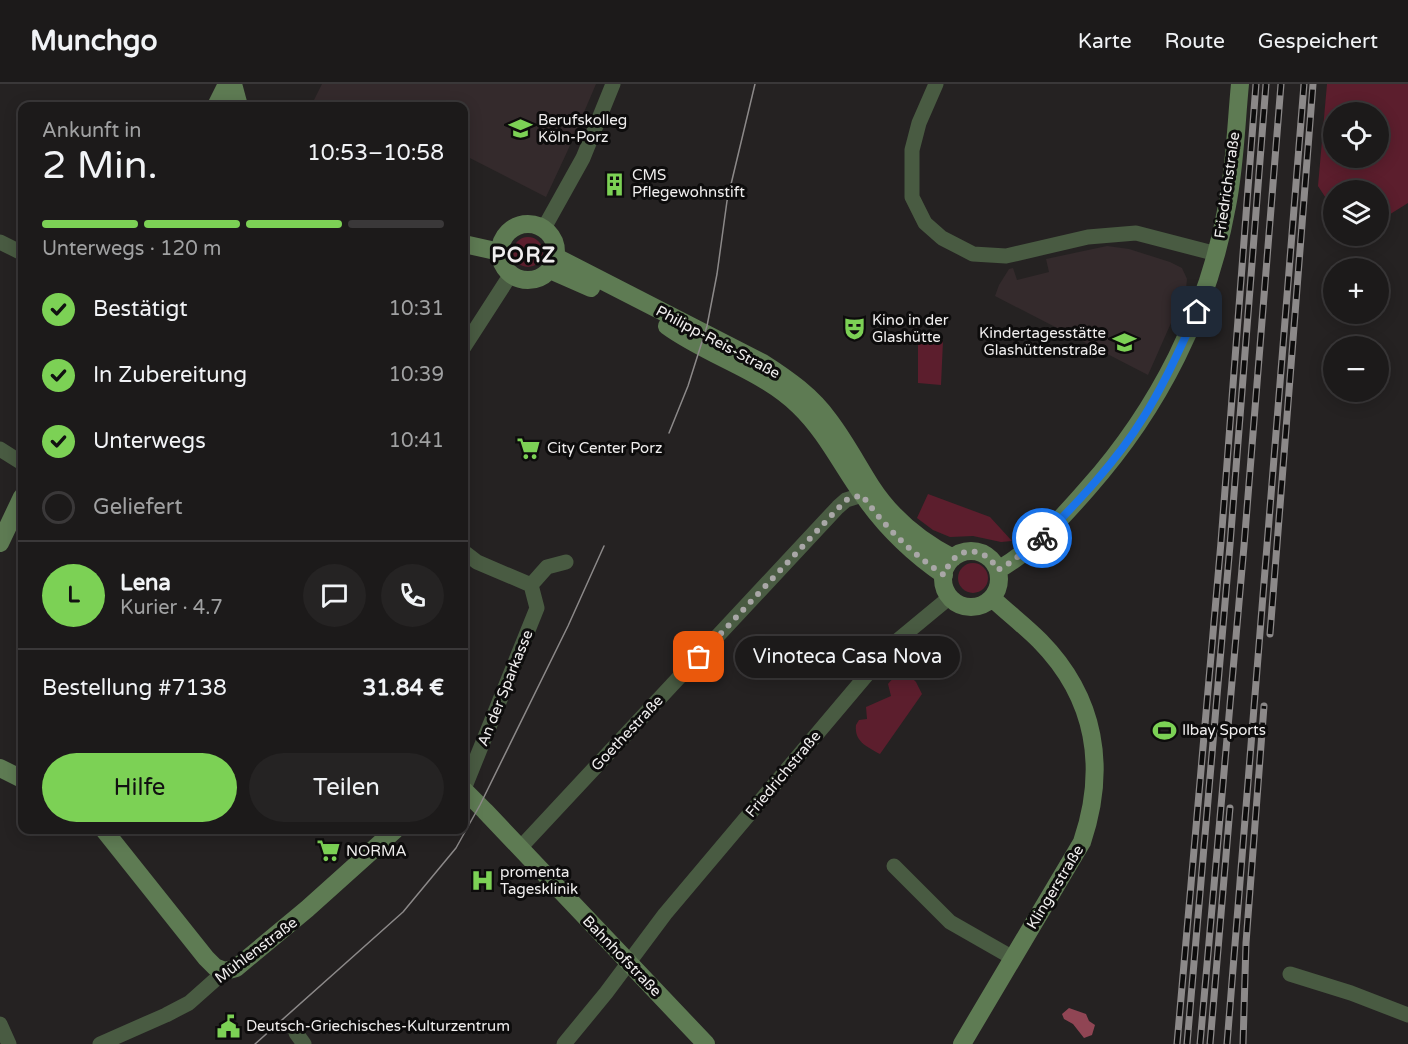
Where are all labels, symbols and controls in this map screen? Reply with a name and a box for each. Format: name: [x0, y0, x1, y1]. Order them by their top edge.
text: Munchgo: [30, 24, 157, 58]
text: Karte: [1078, 29, 1132, 54]
text: Route: [1165, 29, 1225, 54]
text: Gespeichert: [1258, 29, 1378, 54]
map controls: [1323, 102, 1389, 402]
button: locate: [1323, 102, 1389, 168]
place label: Berufskolleg Köln-Porz: [538, 111, 627, 146]
school or university icon: Berufskolleg Köln-Porz: [507, 116, 533, 142]
text: Ankunft in: [42, 119, 141, 143]
street label: Friedrichstraße: [1211, 131, 1243, 239]
text: 10:53–10:58: [307, 140, 444, 166]
text: 2 Min.: [42, 142, 158, 189]
place label: CMS Pflegewohnstift: [632, 166, 745, 201]
building icon: CMS Pflegewohnstift: [601, 171, 627, 197]
button: layers: [1323, 180, 1389, 246]
text: Unterwegs · 120 m: [42, 237, 221, 261]
district label: PORZ: [491, 243, 557, 268]
button: +: [1323, 258, 1389, 324]
pin: [1171, 286, 1222, 337]
icon: check: [42, 293, 75, 326]
icon: home: [1180, 295, 1213, 328]
text: Bestätigt: [93, 296, 188, 322]
text: 10:31: [389, 297, 444, 321]
street label: Philipp-Reis-Straße: [653, 302, 783, 382]
place label: Kino in der Glashütte: [872, 311, 949, 346]
theatre icon: Kino in der Glashütte: [841, 316, 867, 342]
place label: Kindertagesstätte Glashüttenstraße: [979, 324, 1106, 359]
school or university icon: Kindertagesstätte Glashüttenstraße: [1111, 329, 1137, 355]
button: −: [1323, 336, 1389, 402]
icon: check: [42, 359, 75, 392]
text: In Zubereitung: [93, 362, 247, 388]
text: 10:39: [389, 363, 444, 387]
icon: check: [42, 425, 75, 458]
text: Unterwegs: [93, 428, 206, 454]
text: 10:41: [389, 429, 444, 453]
supermarket icon: City Center Porz: [516, 435, 542, 461]
place label: City Center Porz: [547, 439, 662, 457]
text: Geliefert: [93, 494, 183, 520]
courier: [1012, 508, 1072, 568]
icon: bike: [1026, 522, 1059, 555]
button: chat: [303, 564, 366, 627]
button: phone: [381, 564, 444, 627]
text: Lena: [120, 570, 171, 596]
text: L: [67, 582, 80, 608]
text: Kurier · 4.7: [120, 596, 223, 620]
street label: An der Sparkasse: [473, 627, 537, 749]
pin: [673, 631, 724, 682]
callout: Vinoteca Casa Nova: [735, 636, 960, 678]
icon: bag: [682, 640, 715, 673]
text: Vinoteca Casa Nova: [753, 645, 942, 669]
text: Bestellung #7138: [42, 675, 227, 701]
text: 31.84 €: [362, 675, 444, 701]
street label: Goethestraße: [587, 691, 667, 775]
sports icon: Ilbay Sports: [1151, 717, 1177, 743]
place label: Ilbay Sports: [1182, 721, 1266, 739]
street label: Friedrichstraße: [742, 727, 824, 821]
button: Hilfe: [42, 753, 237, 822]
button: Teilen: [249, 753, 444, 822]
supermarket icon: NORMA: [315, 838, 341, 864]
place label: NORMA: [346, 842, 407, 860]
street label: Klingerstraße: [1023, 842, 1087, 932]
place label: promenta Tagesklinik: [500, 863, 578, 898]
hospital icon: promenta Tagesklinik: [469, 868, 495, 894]
street label: Bahnhofstraße: [579, 912, 665, 1000]
street label: Mühlenstraße: [211, 913, 301, 987]
public building icon: Deutsch-Griechisches-Kulturzentrum: [215, 1013, 241, 1039]
place label: Deutsch-Griechisches-Kulturzentrum: [246, 1017, 510, 1035]

